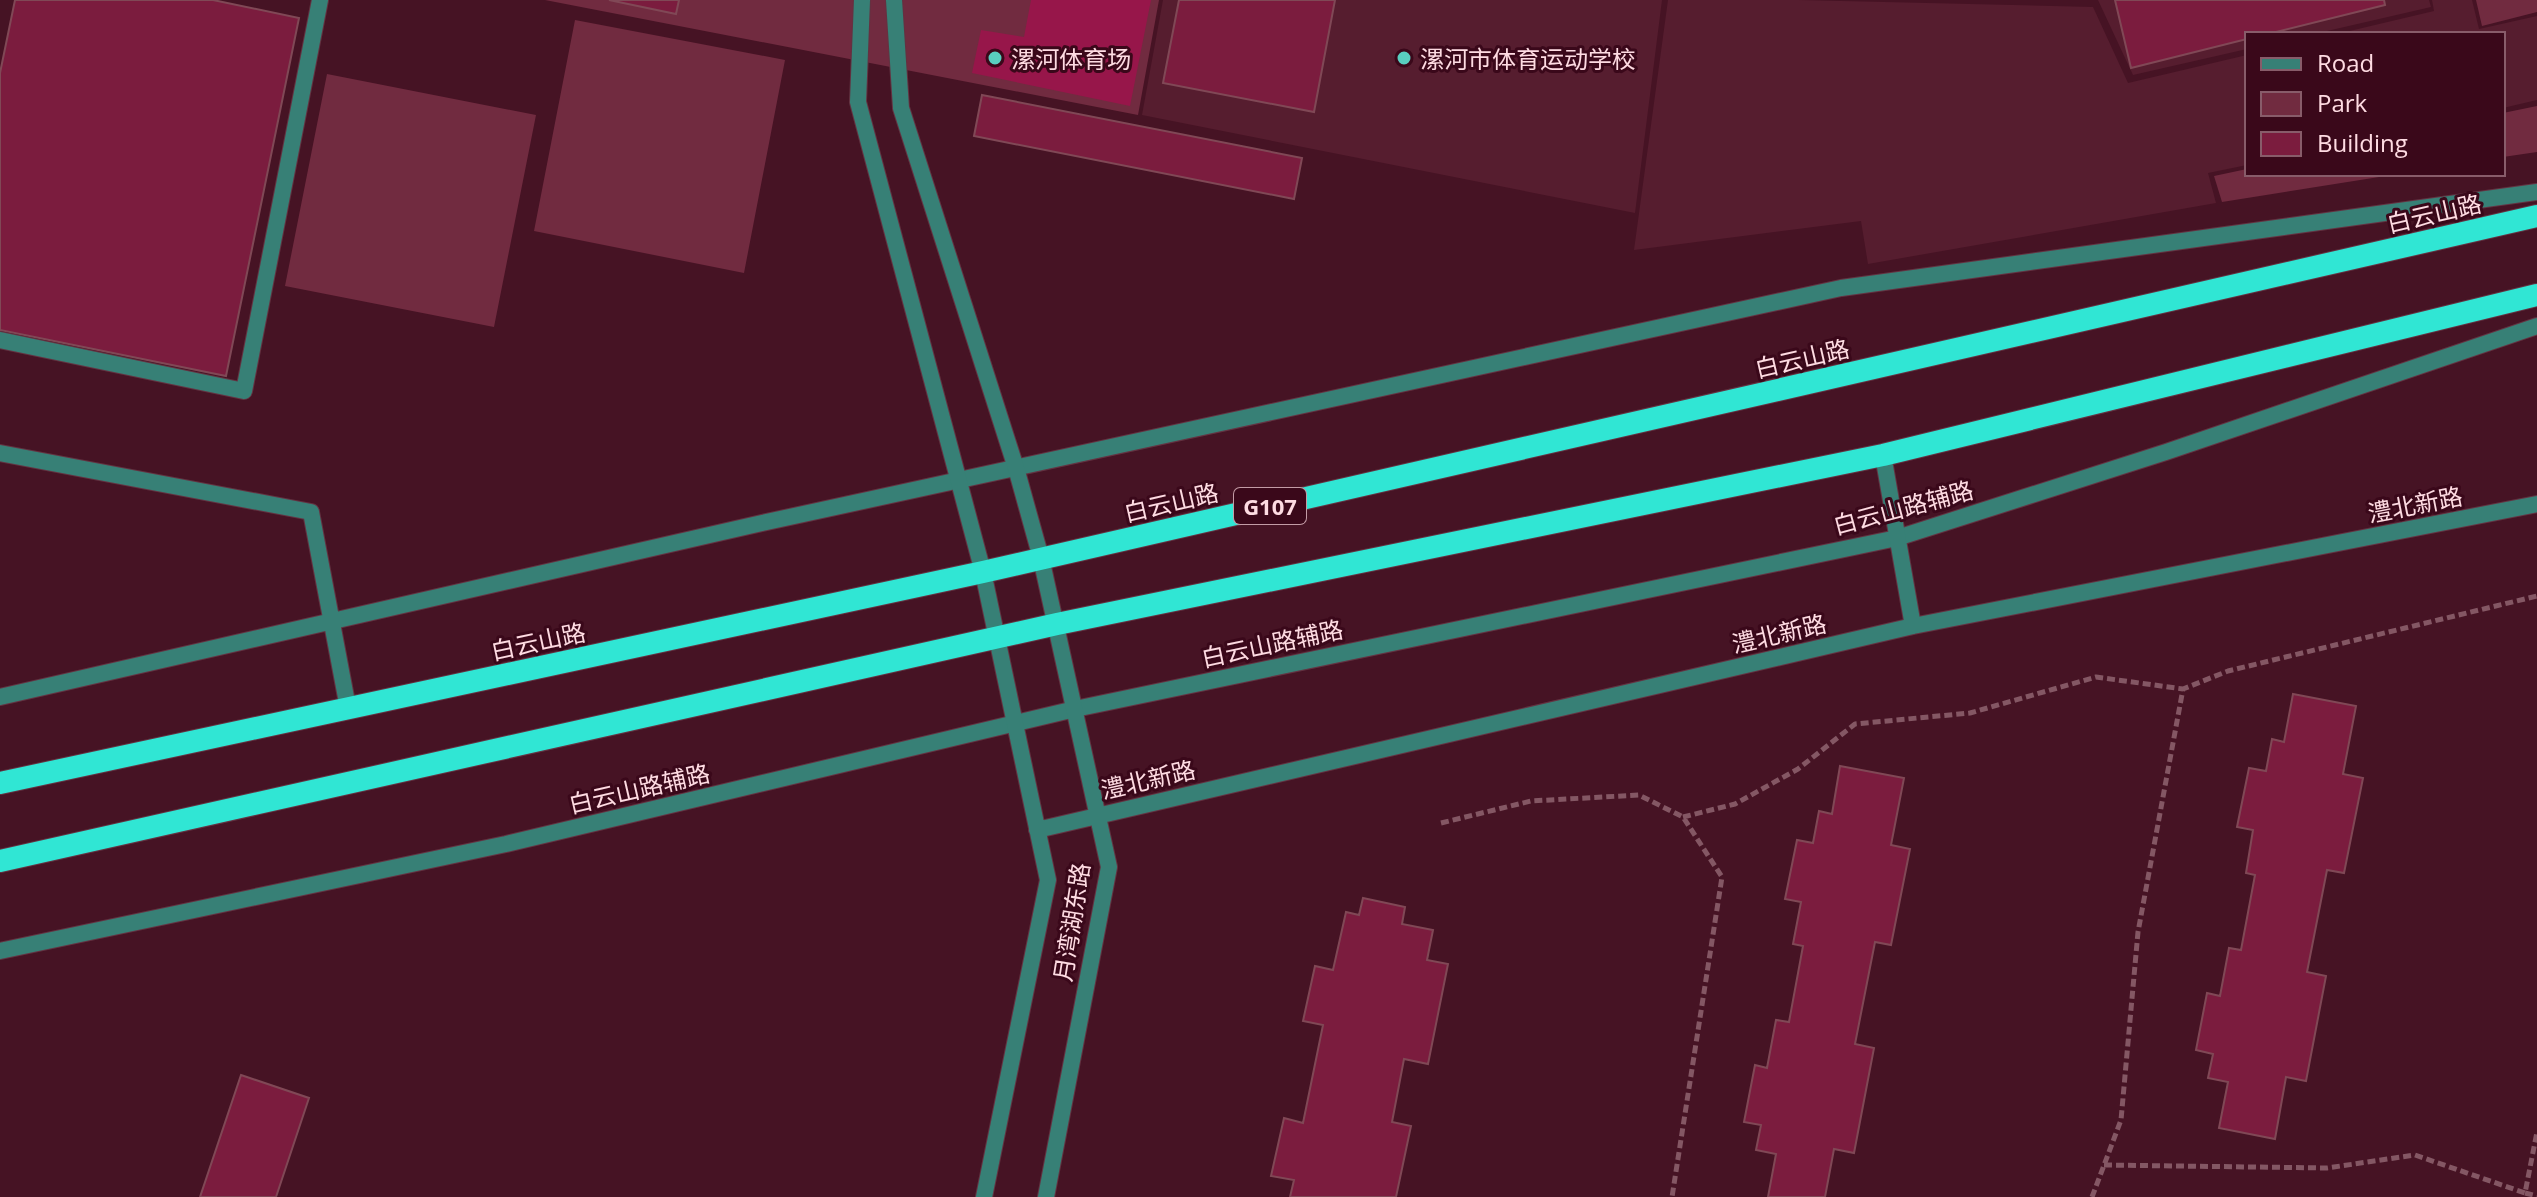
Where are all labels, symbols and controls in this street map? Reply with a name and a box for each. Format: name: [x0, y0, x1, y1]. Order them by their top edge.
legend: [2245, 32, 2505, 176]
place label: 漯河体育场: [1011, 42, 1131, 75]
place label: 漯河市体育运动学校: [1420, 42, 1636, 75]
text: Road: [2317, 46, 2374, 79]
marker: 漯河体育场: [986, 49, 1004, 67]
marker: 漯河市体育运动学校: [1395, 49, 1413, 67]
text: Park: [2317, 86, 2368, 119]
text: Building: [2317, 126, 2408, 159]
street label: 白云山路: [2384, 186, 2484, 240]
street label: 白云山路: [1752, 331, 1852, 385]
street label: 白云山路辅路: [1829, 472, 1977, 542]
street label: 白云山路: [1121, 475, 1221, 529]
street label: 澧北新路: [2365, 479, 2465, 529]
road number: G107: [1234, 488, 1306, 524]
street label: 澧北新路: [1729, 606, 1829, 660]
street label: 白云山路辅路: [1198, 612, 1346, 674]
street label: 白云山路: [488, 615, 588, 667]
street label: 澧北新路: [1098, 752, 1198, 806]
street label: 白云山路辅路: [565, 756, 713, 820]
street label: 月湾湖东路: [1045, 860, 1097, 984]

